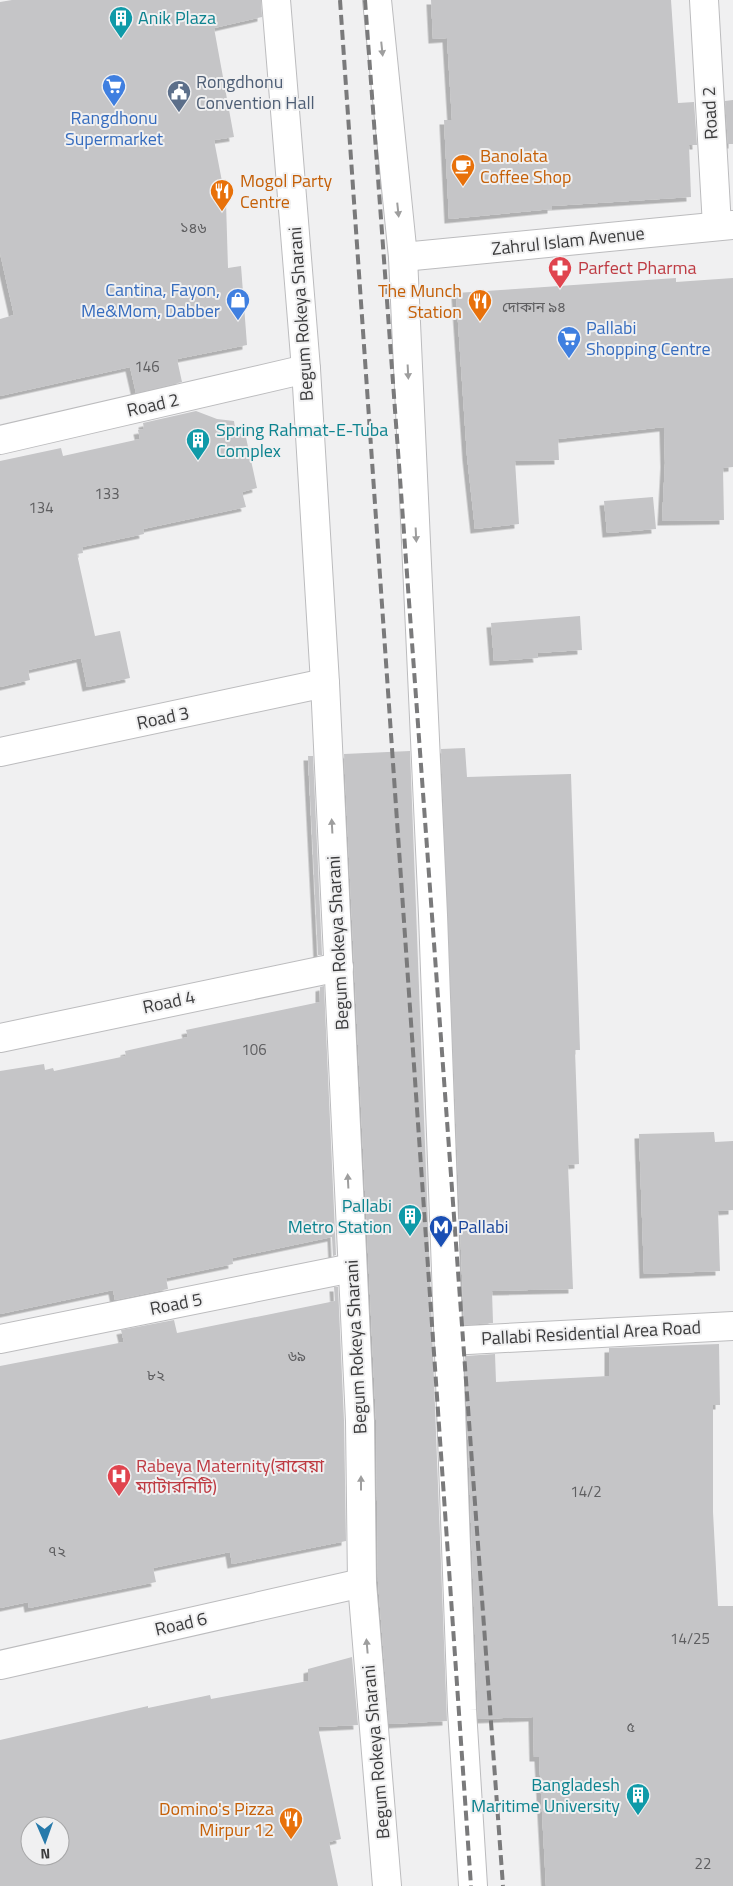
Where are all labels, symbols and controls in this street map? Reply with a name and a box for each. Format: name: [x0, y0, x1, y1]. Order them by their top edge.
place label: Anik Plaza: [138, 4, 216, 31]
building icon: Anik Plaza: [108, 5, 134, 39]
one-way arrow: [378, 41, 386, 57]
place label: Rongdhonu Convention Hall: [196, 68, 315, 116]
supermarket icon: Rangdhonu Supermarket: [101, 73, 127, 107]
public building icon: Rongdhonu Convention Hall: [166, 79, 192, 113]
street label: Road 2: [695, 86, 724, 140]
place label: Rangdhonu Supermarket: [65, 104, 164, 152]
place label: Banolata Coffee Shop: [480, 142, 571, 190]
cafe icon: Banolata Coffee Shop: [450, 153, 476, 187]
place label: Mogol Party Centre: [240, 167, 333, 215]
restaurant icon: Mogol Party Centre: [209, 178, 235, 212]
one-way arrow: [394, 203, 402, 219]
house number: ১৪৬: [180, 216, 206, 239]
street label: Zahrul Islam Avenue: [490, 219, 646, 262]
street label: Begum Rokeya Sharani: [281, 226, 320, 402]
place label: Parfect Pharma: [578, 254, 697, 281]
pharmacy icon: Parfect Pharma: [547, 255, 573, 289]
place label: Cantina, Fayon, Me&Mom, Dabber: [81, 276, 220, 324]
place label: The Munch Station: [378, 277, 462, 325]
shop icon: Cantina, Fayon, Me&Mom, Dabber: [225, 287, 251, 321]
restaurant icon: The Munch Station: [467, 288, 493, 322]
house number: দোকান ৯৪: [502, 295, 566, 318]
place label: Pallabi Shopping Centre: [586, 314, 711, 362]
supermarket icon: Pallabi Shopping Centre: [556, 325, 582, 359]
house number: 146: [134, 355, 160, 378]
one-way arrow: [405, 365, 413, 381]
street label: Road 2: [124, 385, 182, 424]
place label: Spring Rahmat-E-Tuba Complex: [216, 416, 388, 464]
building icon: Spring Rahmat-E-Tuba Complex: [185, 427, 211, 461]
house number: 133: [94, 482, 120, 505]
house number: 134: [28, 496, 54, 519]
one-way arrow: [412, 527, 420, 543]
street label: Road 3: [134, 699, 192, 736]
one-way arrow: [328, 818, 336, 834]
street label: Begum Rokeya Sharani: [319, 855, 356, 1031]
street label: Road 4: [140, 983, 198, 1020]
house number: 106: [241, 1038, 267, 1061]
one-way arrow: [344, 1173, 352, 1189]
place label: Pallabi Metro Station: [288, 1192, 392, 1240]
building icon: Pallabi Metro Station: [397, 1203, 423, 1237]
place label: Pallabi: [458, 1213, 508, 1240]
metro station icon: Pallabi: [428, 1214, 454, 1248]
street label: Begum Rokeya Sharani: [337, 1259, 374, 1435]
street label: Road 5: [147, 1285, 205, 1322]
street label: Pallabi Residential Area Road: [480, 1313, 702, 1352]
house number: ৬৯: [288, 1344, 306, 1367]
house number: ৮২: [147, 1363, 165, 1386]
place label: Rabeya Maternity(রাবেয়া ম্যাটারনিটি): [135, 1452, 324, 1500]
hospital icon: Rabeya Maternity(রাবেয়া ম্যাটারনিটি): [106, 1463, 132, 1497]
one-way arrow: [357, 1475, 365, 1491]
house number: 14/2: [570, 1480, 602, 1503]
house number: ৭২: [48, 1539, 66, 1562]
street label: Road 6: [152, 1604, 210, 1643]
house number: 14/25: [670, 1627, 710, 1650]
one-way arrow: [363, 1637, 371, 1653]
street label: Begum Rokeya Sharani: [354, 1664, 397, 1840]
house number: ৫: [627, 1715, 636, 1738]
place label: Bangladesh Maritime University: [471, 1771, 620, 1819]
building icon: Bangladesh Maritime University: [625, 1782, 651, 1816]
place label: Domino's Pizza Mirpur 12: [159, 1795, 274, 1843]
restaurant icon: Domino's Pizza Mirpur 12: [278, 1806, 304, 1840]
north arrow: [20, 1816, 70, 1866]
text: N: [40, 1844, 51, 1865]
house number: 22: [695, 1852, 711, 1875]

